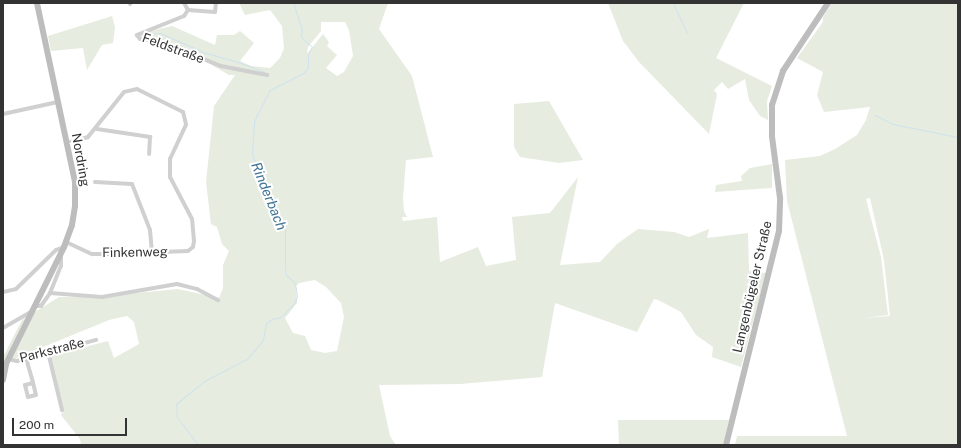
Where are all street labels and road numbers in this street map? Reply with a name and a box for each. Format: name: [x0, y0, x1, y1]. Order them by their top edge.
street label: Feldstraße: [140, 31, 206, 67]
street label: Nordring: [68, 132, 92, 188]
street label: Langenbügeler Straße: [730, 219, 776, 355]
street label: Finkenweg: [102, 245, 168, 261]
street label: Parkstraße: [18, 335, 86, 367]

